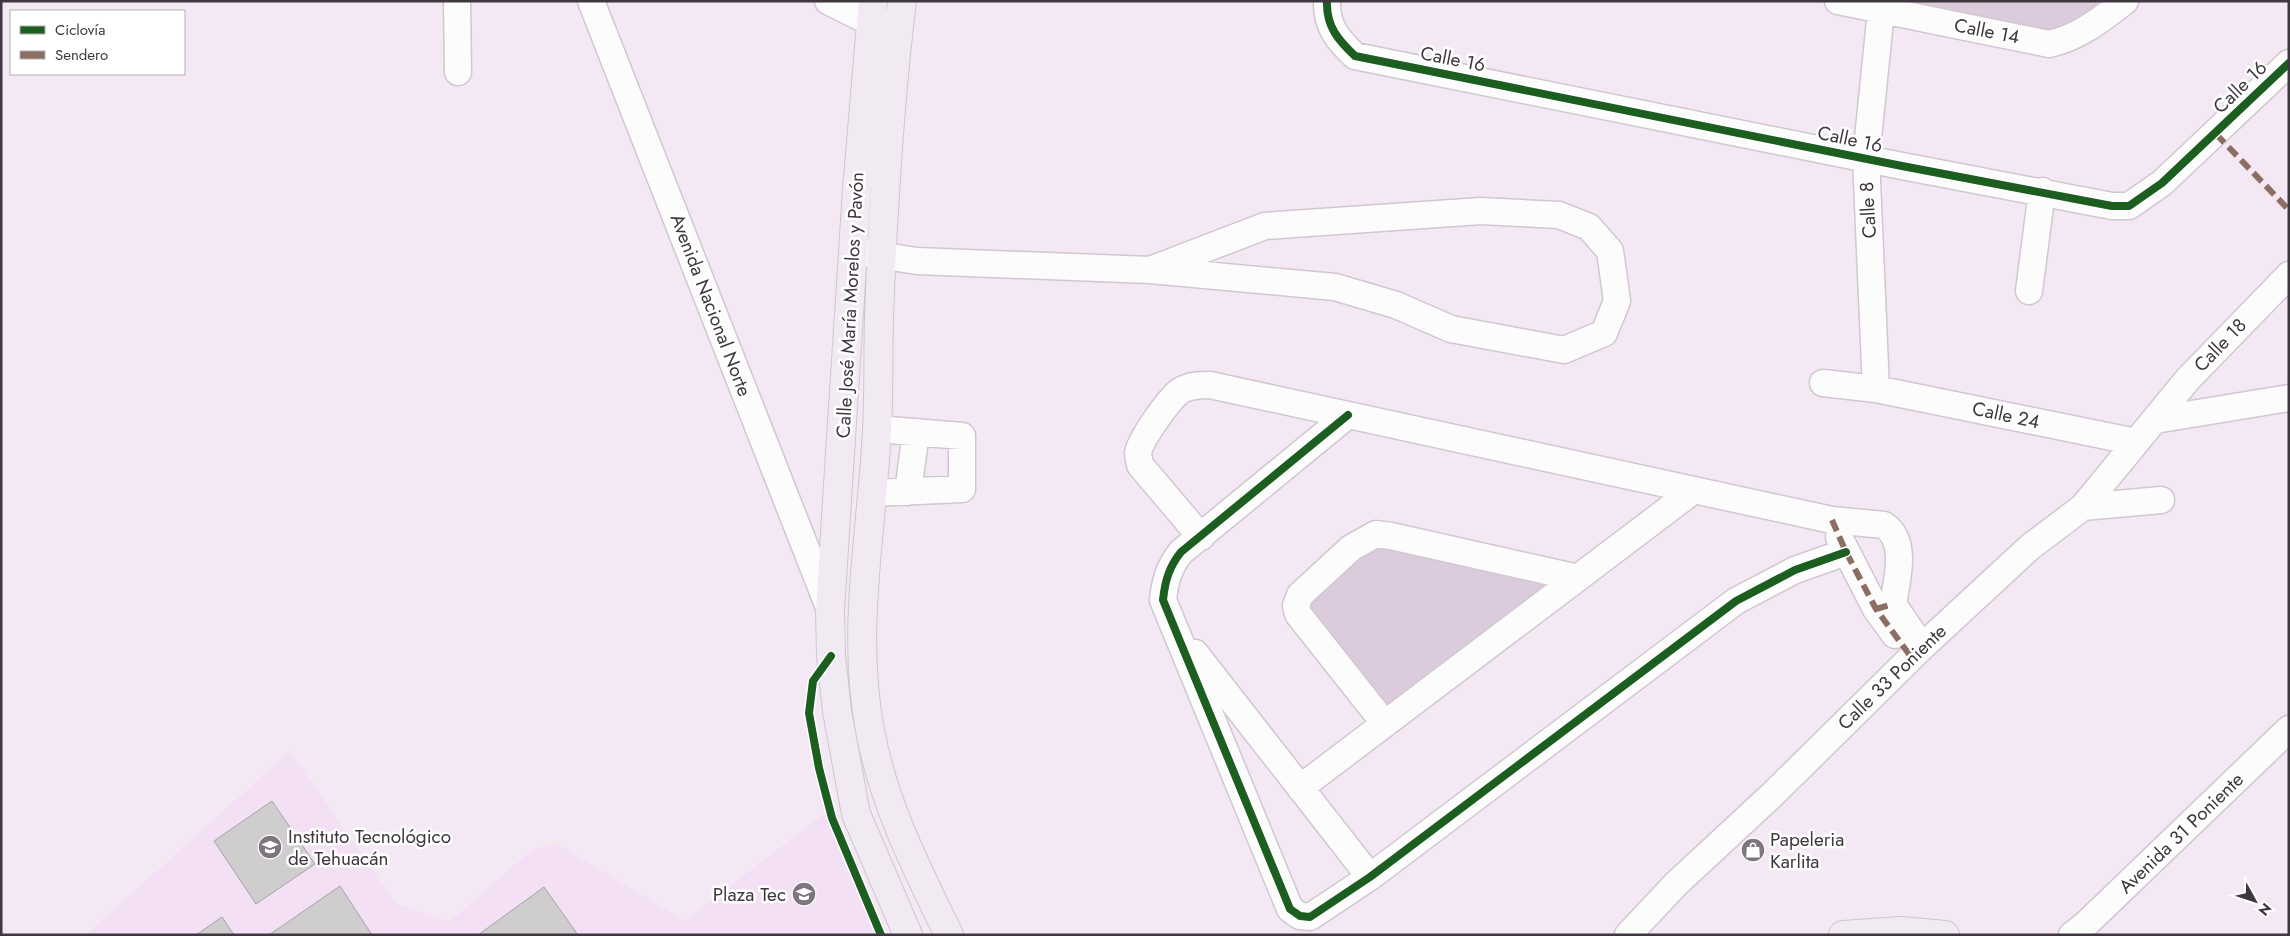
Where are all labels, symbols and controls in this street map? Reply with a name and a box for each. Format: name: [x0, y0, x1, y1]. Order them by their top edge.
legend: [10, 10, 185, 75]
street label: Calle 14: [1952, 11, 2022, 51]
text: Ciclovía: [55, 19, 105, 41]
street label: Calle 16: [1418, 39, 1488, 79]
text: Sendero: [55, 44, 108, 66]
street label: Calle 16: [2207, 54, 2273, 120]
street label: Calle 16: [1815, 119, 1885, 159]
street label: Calle José María Morelos y Pavón: [830, 171, 870, 439]
street label: Calle 8: [1853, 181, 1883, 239]
street label: Avenida Nacional Norte: [664, 210, 758, 400]
street label: Calle 18: [2188, 312, 2252, 378]
street label: Calle 24: [1970, 395, 2042, 435]
street label: Calle 33 Poniente: [1832, 618, 1953, 736]
street label: Avenida 31 Poniente: [2113, 766, 2249, 900]
place label: Instituto Tecnológico de Tehuacán: [288, 823, 451, 872]
place label: Papeleria Karlita: [1770, 826, 1844, 875]
school or university icon: Instituto Tecnológico de Tehuacán: [257, 834, 283, 860]
shop icon: Papeleria Karlita: [1740, 837, 1766, 863]
north arrow: [2230, 876, 2280, 926]
place label: Plaza Tec: [713, 881, 786, 908]
school or university icon: Plaza Tec: [791, 881, 817, 907]
text: N: [2254, 899, 2276, 920]

